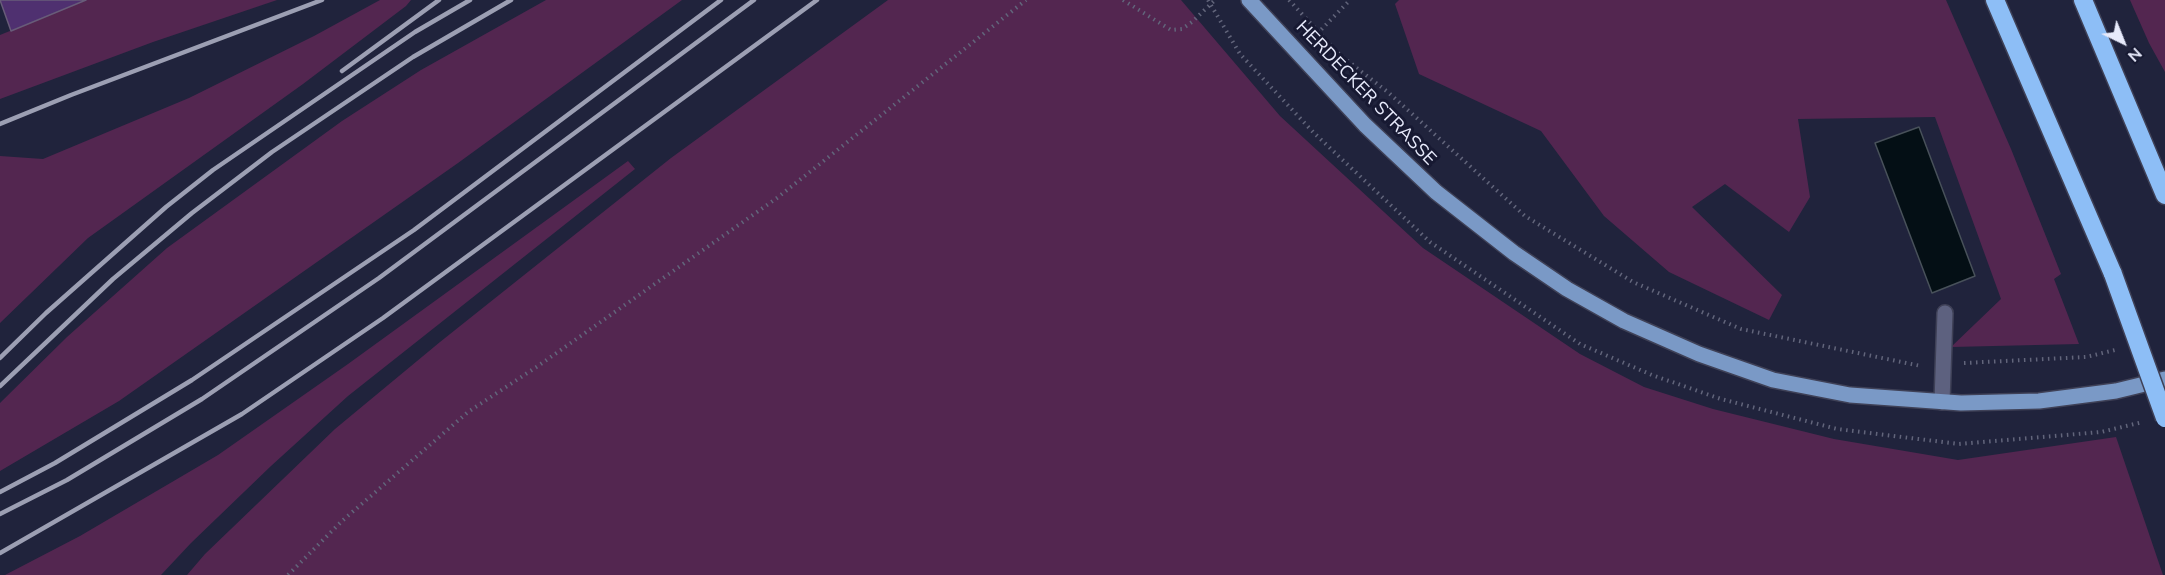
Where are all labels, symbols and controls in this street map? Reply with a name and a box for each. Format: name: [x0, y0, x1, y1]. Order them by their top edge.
north arrow: [2093, 12, 2153, 72]
street label: HERDECKER STRASSE: [1291, 16, 1441, 170]
text: N: [2124, 44, 2147, 67]

